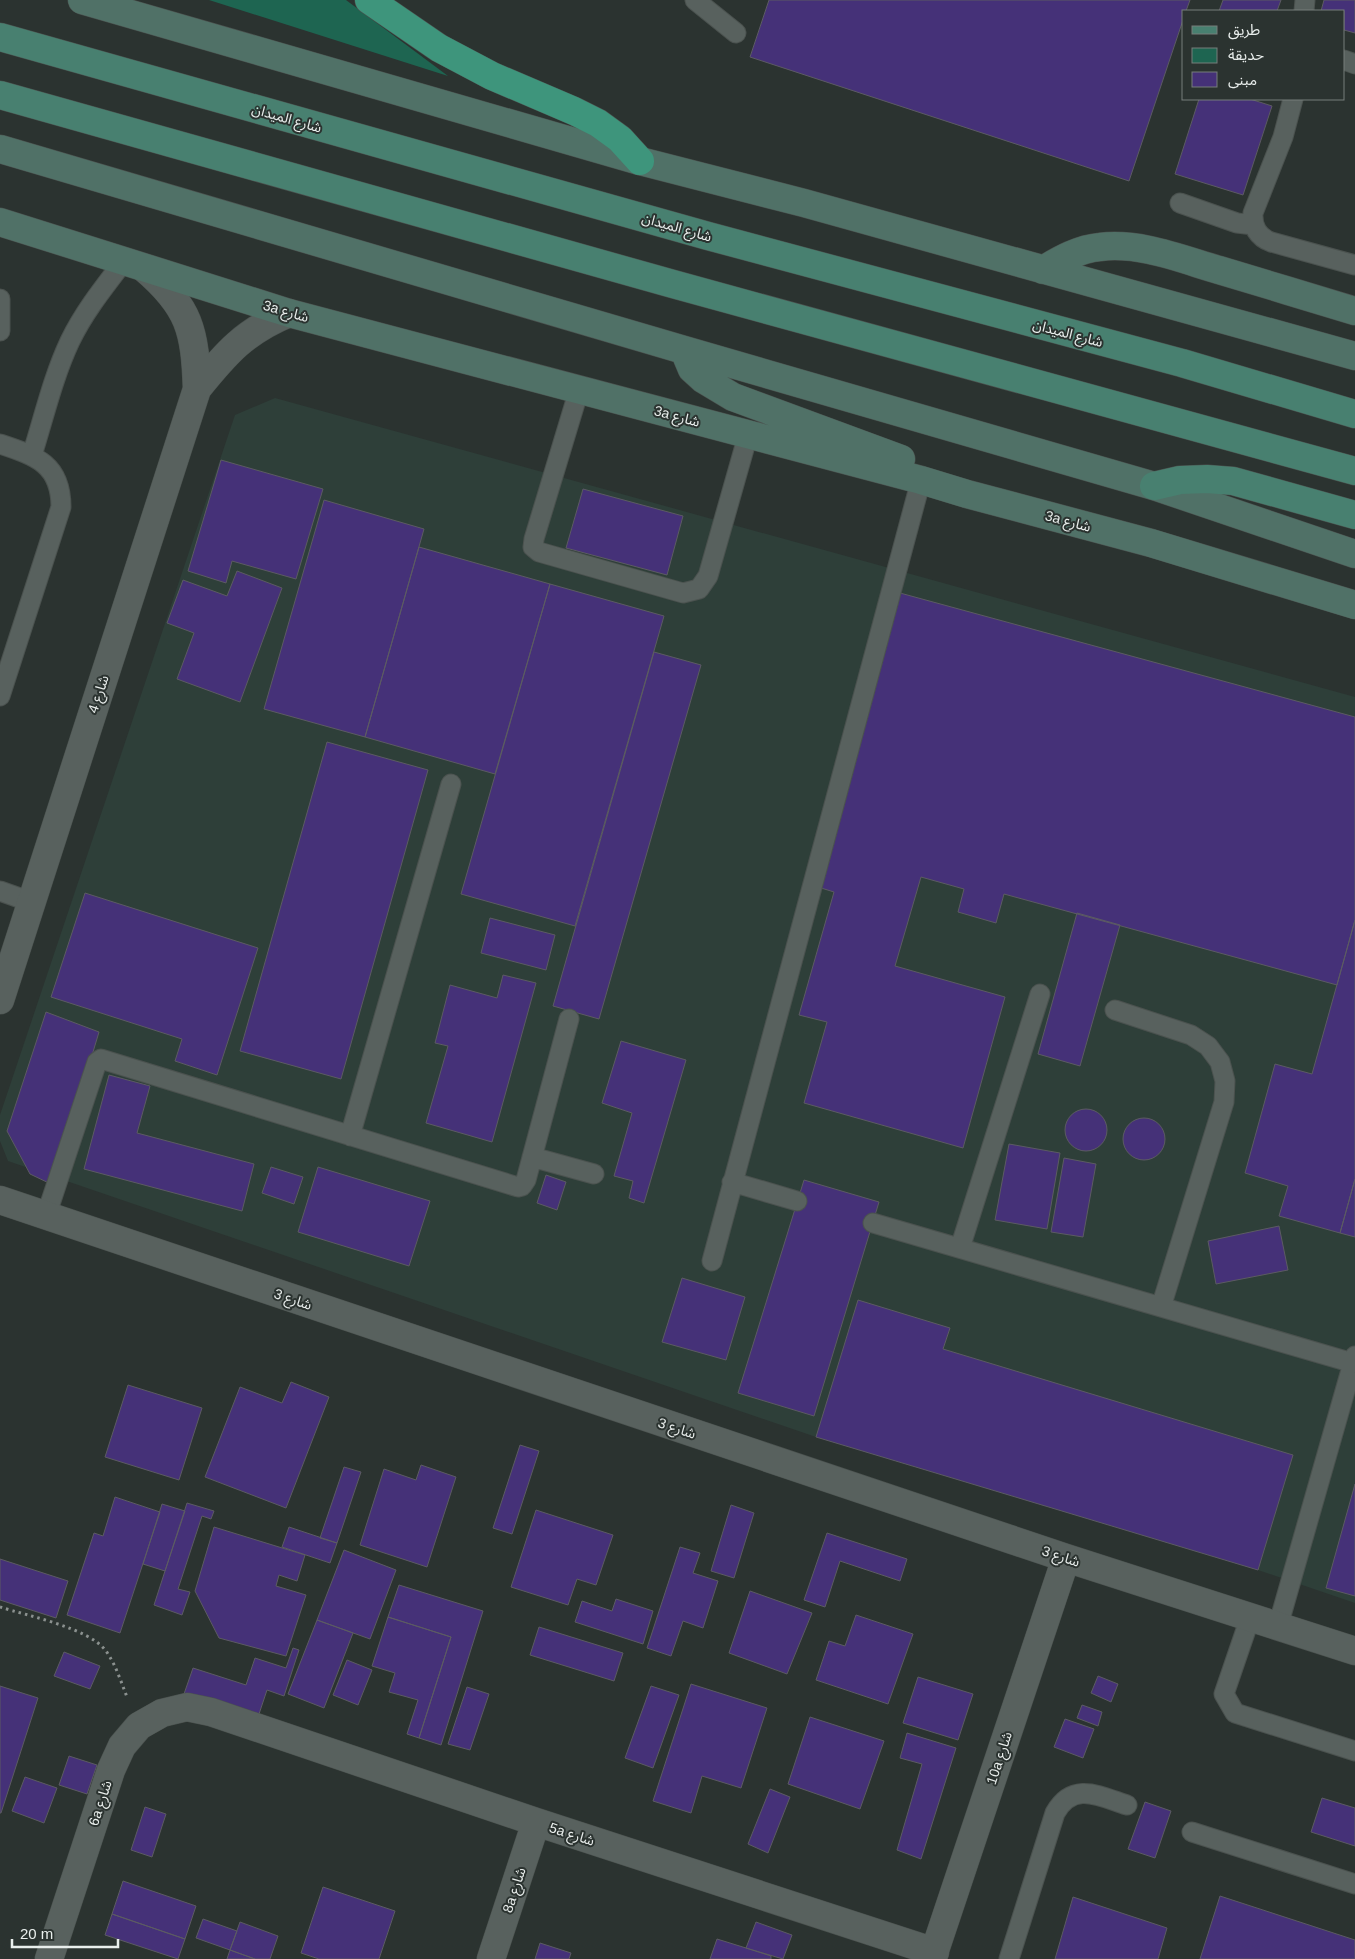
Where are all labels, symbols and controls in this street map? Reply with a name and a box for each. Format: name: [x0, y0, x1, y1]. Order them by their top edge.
legend: [1182, 10, 1345, 100]
text: طريق: [1228, 21, 1260, 40]
text: حديقة: [1228, 46, 1264, 63]
text: مبنى: [1228, 71, 1257, 89]
street label: شارع الميدان: [249, 100, 324, 138]
street label: شارع الميدان: [639, 209, 714, 247]
street label: 3a شارع: [260, 297, 311, 328]
street label: شارع الميدان: [1030, 316, 1105, 353]
street label: 3a شارع: [652, 402, 702, 433]
street label: 3a شارع: [1043, 507, 1093, 538]
street label: شارع 4: [84, 673, 114, 716]
street label: شارع 3: [271, 1285, 314, 1316]
street label: شارع 3: [655, 1414, 698, 1444]
street label: شارع 3: [1039, 1542, 1082, 1572]
street label: 10a شارع: [983, 1730, 1018, 1787]
street label: 6a شارع: [85, 1778, 118, 1829]
street label: 5a شارع: [546, 1819, 597, 1852]
street label: 8a شارع: [499, 1865, 532, 1916]
scale bar: [12, 1916, 119, 1948]
text: 20 m: [20, 1925, 53, 1942]

